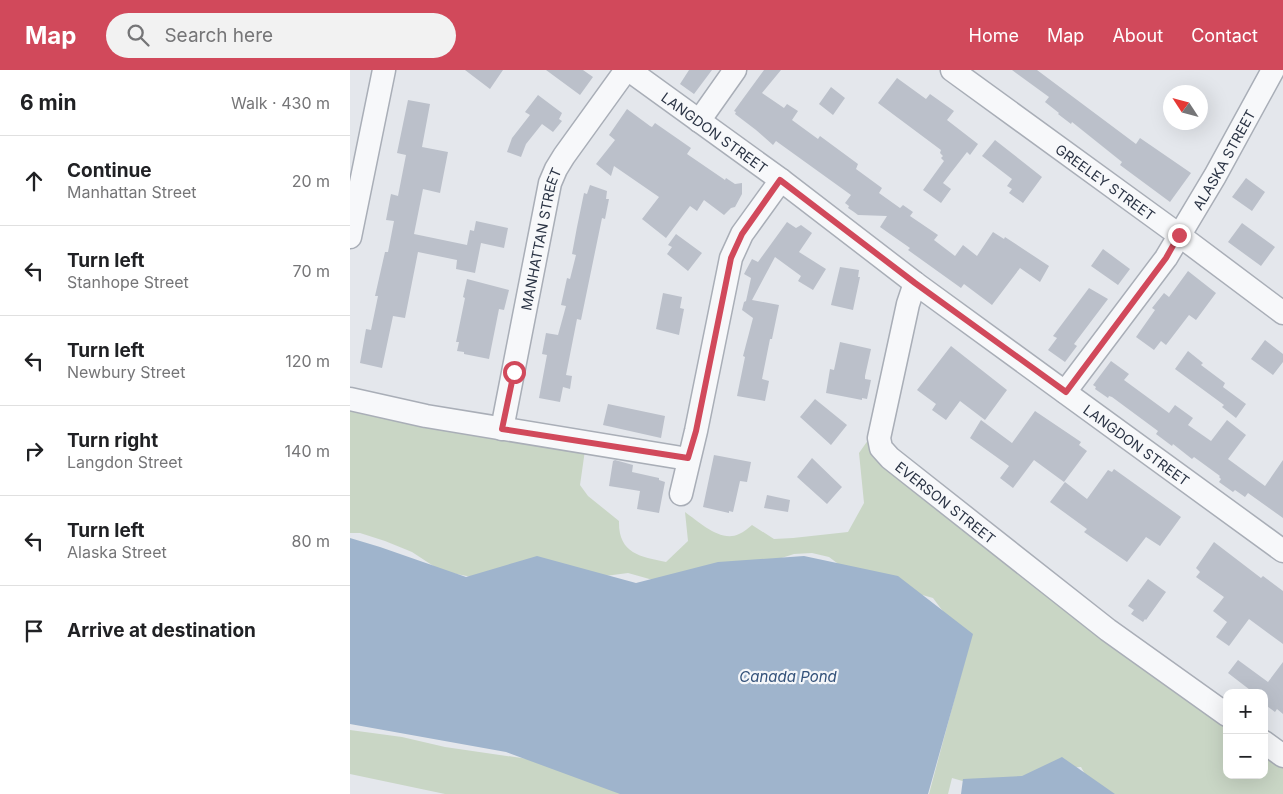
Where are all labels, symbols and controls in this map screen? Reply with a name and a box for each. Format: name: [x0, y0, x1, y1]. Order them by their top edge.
search box: [106, 13, 456, 58]
text: Map: [25, 21, 76, 50]
icon: search: [124, 21, 152, 49]
text: Search here: [164, 24, 273, 47]
text: Home: [969, 25, 1019, 46]
text: Map: [1047, 25, 1084, 46]
text: About: [1112, 25, 1163, 46]
text: Contact: [1191, 25, 1258, 46]
north arrow: [1163, 85, 1208, 130]
street label: LANGDON STREET: [658, 88, 771, 176]
text: 6 min: [20, 90, 77, 115]
text: Walk · 430 m: [231, 93, 330, 113]
street label: ALASKA STREET: [1189, 106, 1258, 212]
street label: GREELEY STREET: [1053, 140, 1159, 224]
text: Continue: [67, 159, 152, 182]
street label: MANHATTAN STREET: [517, 165, 564, 312]
icon: ahead: [20, 167, 48, 195]
text: 20 m: [292, 171, 330, 191]
text: Manhattan Street: [67, 182, 197, 202]
route end: [1168, 224, 1191, 247]
text: Turn left: [67, 249, 145, 272]
icon: left: [20, 257, 48, 285]
text: 70 m: [293, 261, 330, 281]
text: Stanhope Street: [67, 272, 189, 292]
text: Turn left: [67, 339, 145, 362]
icon: left: [20, 347, 48, 375]
text: 120 m: [285, 351, 330, 371]
route start: [503, 361, 526, 384]
text: Newbury Street: [67, 362, 185, 382]
street label: LANGDON STREET: [1080, 400, 1193, 489]
text: Turn right: [67, 429, 158, 452]
icon: right: [20, 437, 48, 465]
text: 140 m: [285, 441, 330, 461]
text: Langdon Street: [67, 452, 183, 472]
street label: EVERSON STREET: [892, 457, 999, 547]
text: Turn left: [67, 519, 145, 542]
icon: left: [20, 527, 48, 555]
text: 80 m: [291, 531, 330, 551]
text: Alaska Street: [67, 542, 167, 562]
icon: arrive: [20, 617, 48, 645]
text: Arrive at destination: [67, 619, 256, 642]
water label: Canada Pond: [739, 667, 838, 686]
map controls: [1223, 689, 1268, 779]
button: +: [1223, 689, 1268, 734]
button: −: [1223, 734, 1268, 779]

